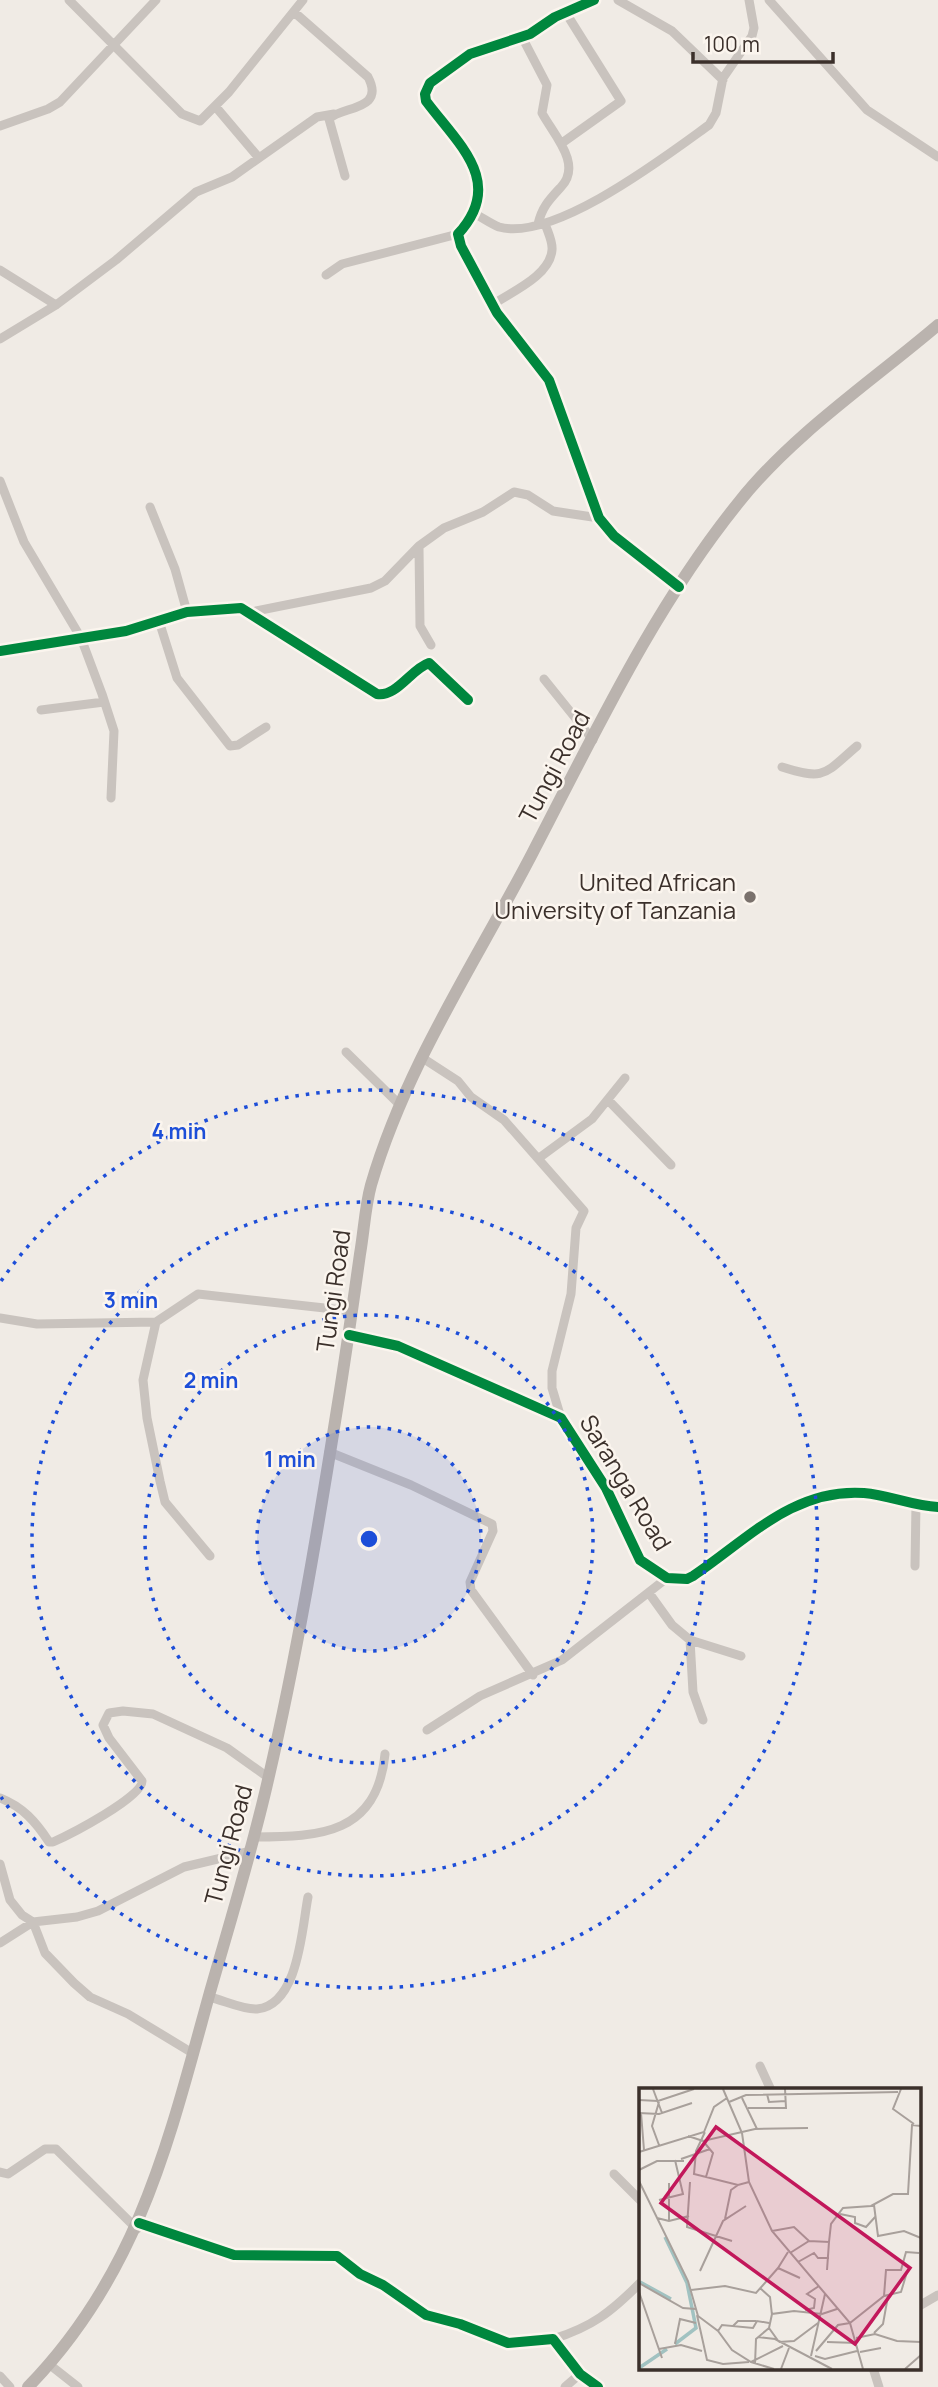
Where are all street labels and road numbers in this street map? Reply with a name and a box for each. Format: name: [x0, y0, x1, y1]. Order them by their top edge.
street label: Tungi Road: [510, 704, 597, 828]
street label: Tungi Road: [308, 1228, 357, 1354]
street label: Saranga Road: [573, 1408, 680, 1556]
street label: Tungi Road: [196, 1781, 259, 1908]

